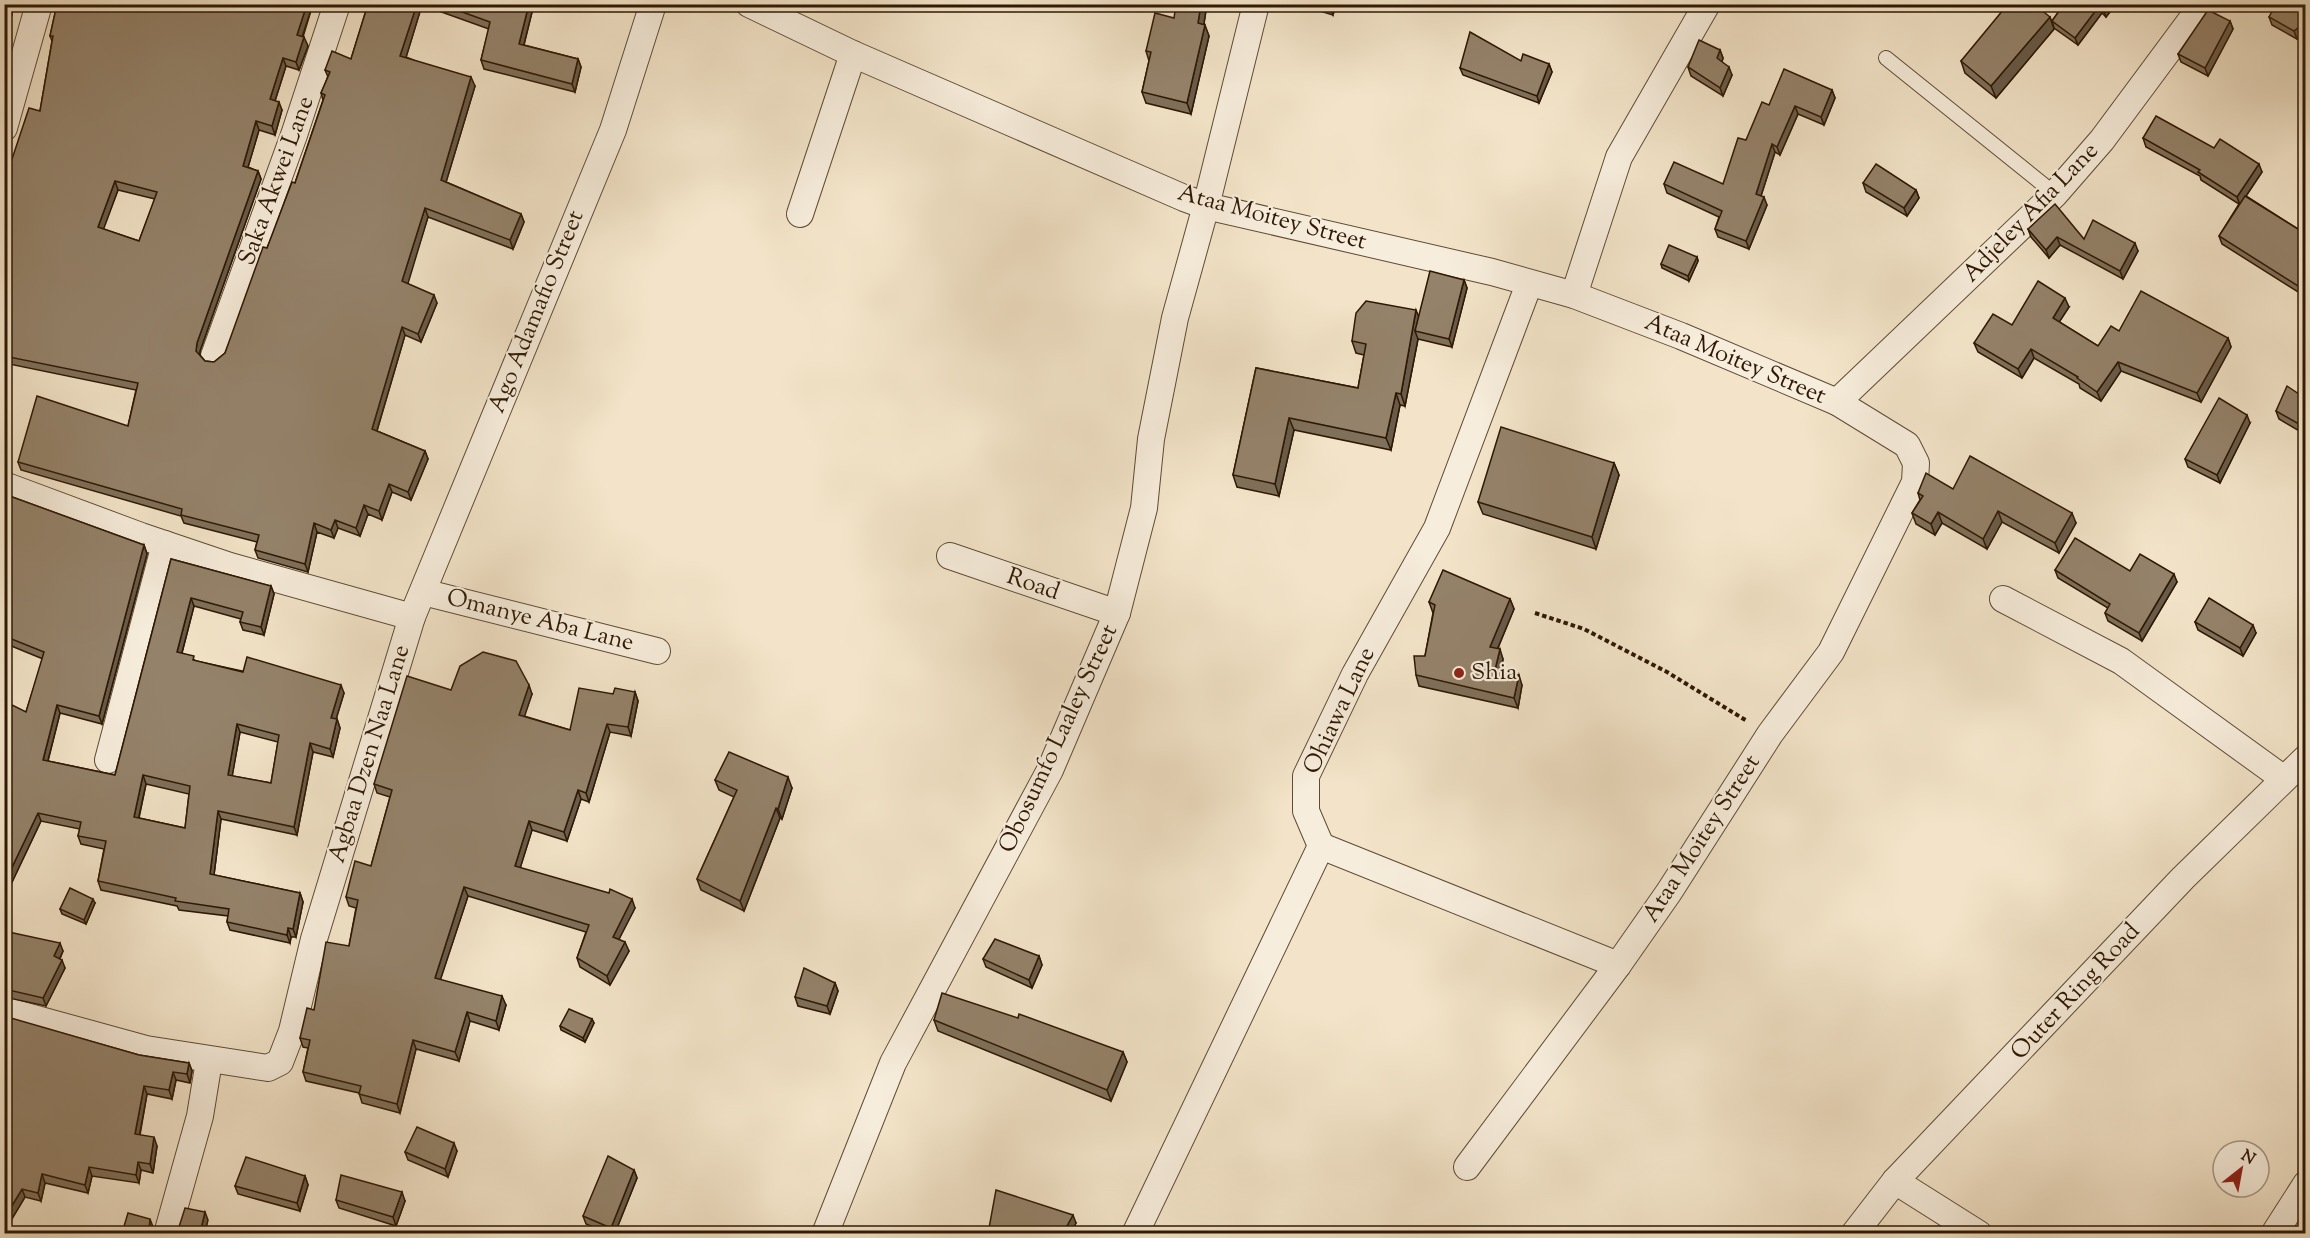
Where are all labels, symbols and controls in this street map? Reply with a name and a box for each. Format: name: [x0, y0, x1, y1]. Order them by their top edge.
street label: Saka Akwei Lane: [231, 92, 323, 270]
street label: Adjeley Afia Lane: [1955, 135, 2107, 291]
street label: Ataa Moitey Street: [1174, 176, 1370, 260]
street label: Ago Adamafio Street: [481, 206, 593, 418]
street label: Ataa Moitey Street: [1639, 306, 1831, 414]
street label: Road: [1002, 560, 1064, 610]
street label: Omanye Aba Lane: [443, 581, 637, 661]
street label: Obosumfo Laaley Street: [991, 619, 1127, 859]
street label: Agbaa Dzen Naa Lane: [321, 641, 419, 867]
street label: Ohiawa Lane: [1296, 642, 1384, 780]
place label: Shia: [1471, 656, 1517, 690]
marker: Shia: [1452, 666, 1466, 680]
street label: Ataa Moitey Street: [1635, 748, 1769, 930]
street label: Outer Ring Road: [2003, 916, 2149, 1068]
north arrow: [2211, 1139, 2271, 1199]
text: N: [2236, 1145, 2259, 1172]

